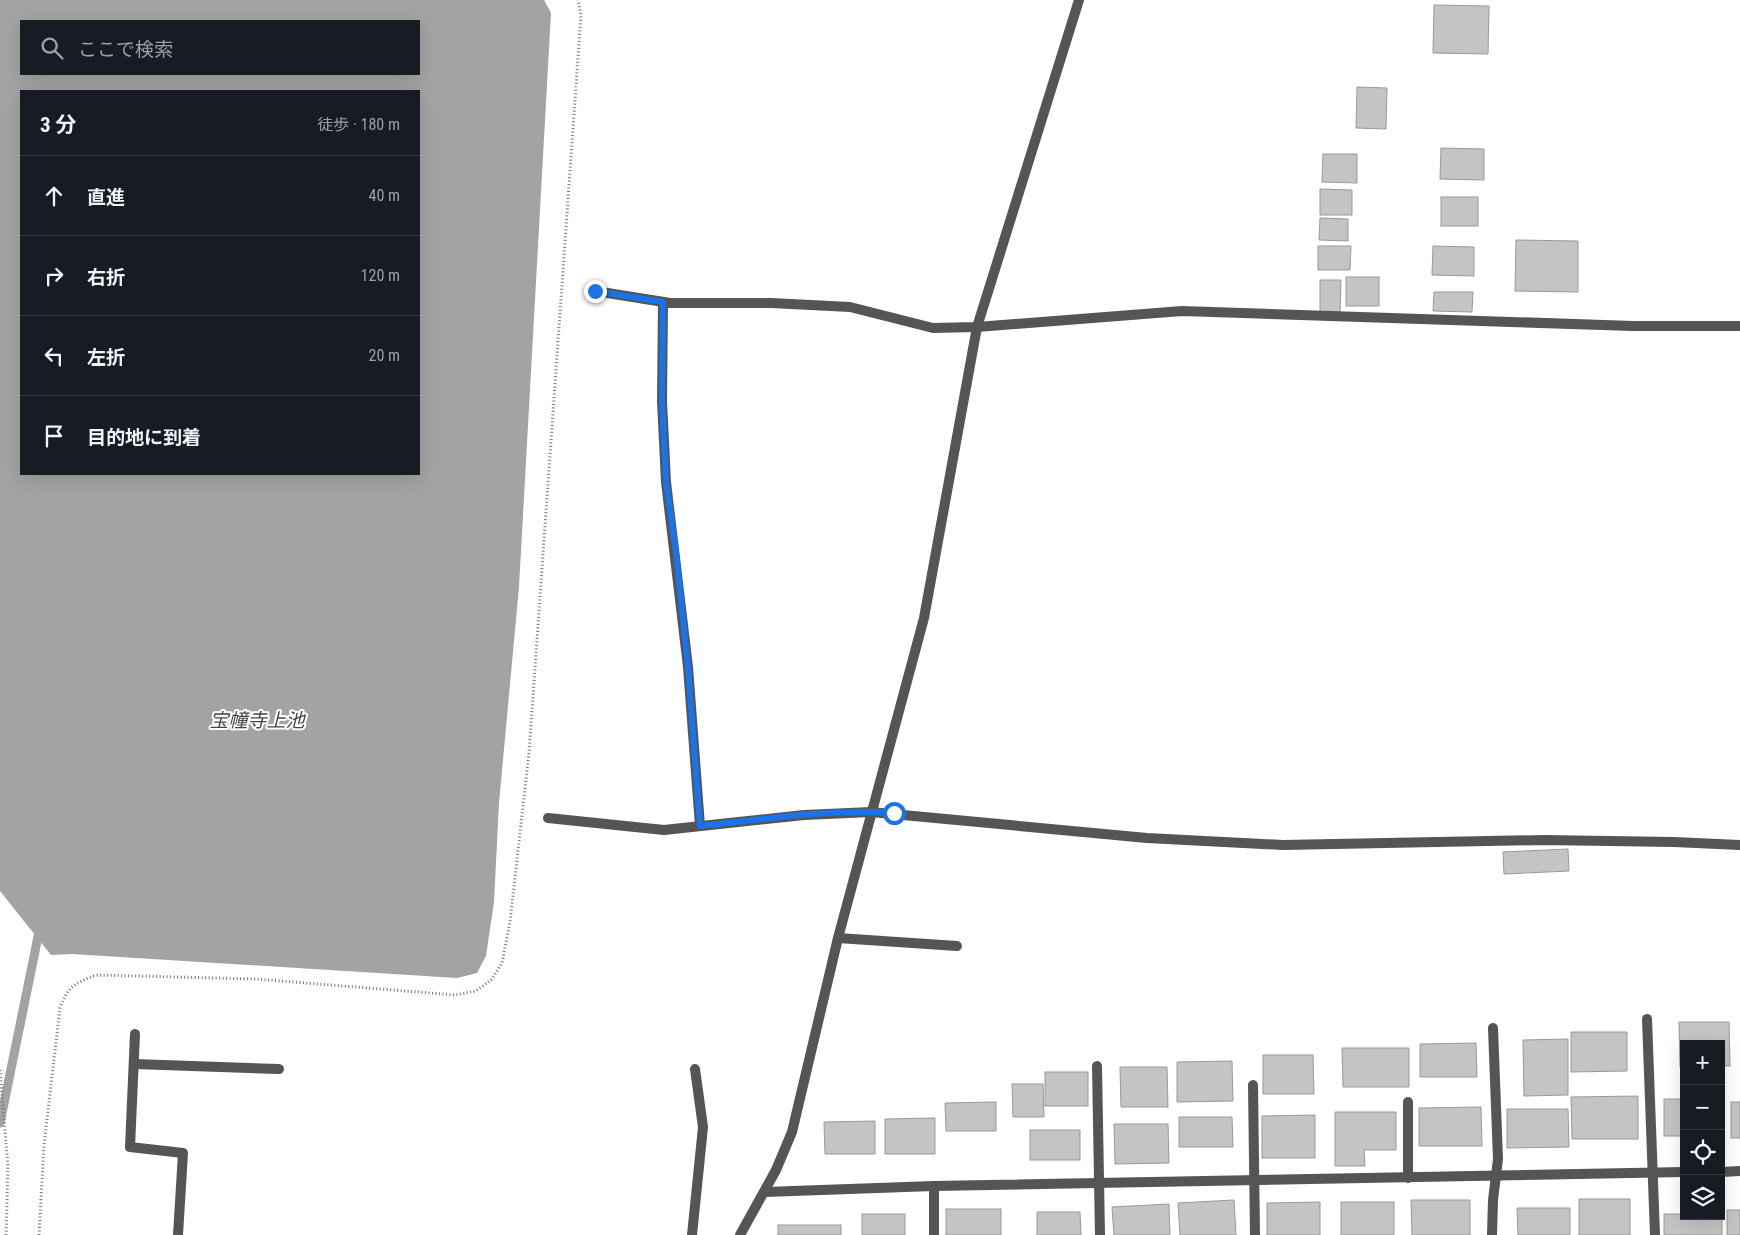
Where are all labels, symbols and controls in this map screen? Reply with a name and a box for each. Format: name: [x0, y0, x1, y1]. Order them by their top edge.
search box: [20, 20, 420, 75]
icon: search: [38, 34, 66, 62]
text: ここで検索: [78, 38, 173, 61]
text: 3 分: [40, 113, 76, 137]
text: 徒歩 · 180 m: [317, 115, 400, 134]
icon: ahead: [40, 182, 68, 210]
text: 直進: [87, 186, 125, 209]
text: 40 m: [368, 186, 400, 205]
icon: right: [40, 262, 68, 290]
text: 右折: [87, 266, 125, 289]
text: 120 m: [361, 266, 400, 285]
route end: [584, 280, 607, 303]
icon: left: [40, 342, 68, 370]
text: 左折: [87, 346, 125, 369]
text: 20 m: [368, 346, 400, 365]
icon: arrive: [40, 422, 68, 450]
text: 目的地に到着: [87, 426, 201, 449]
water label: 宝幢寺上池: [209, 709, 306, 732]
route start: [883, 802, 906, 825]
map controls: [1680, 1040, 1725, 1220]
button: +: [1680, 1040, 1725, 1085]
button: −: [1680, 1085, 1725, 1130]
button: locate: [1680, 1130, 1725, 1175]
button: layers: [1680, 1175, 1725, 1220]

